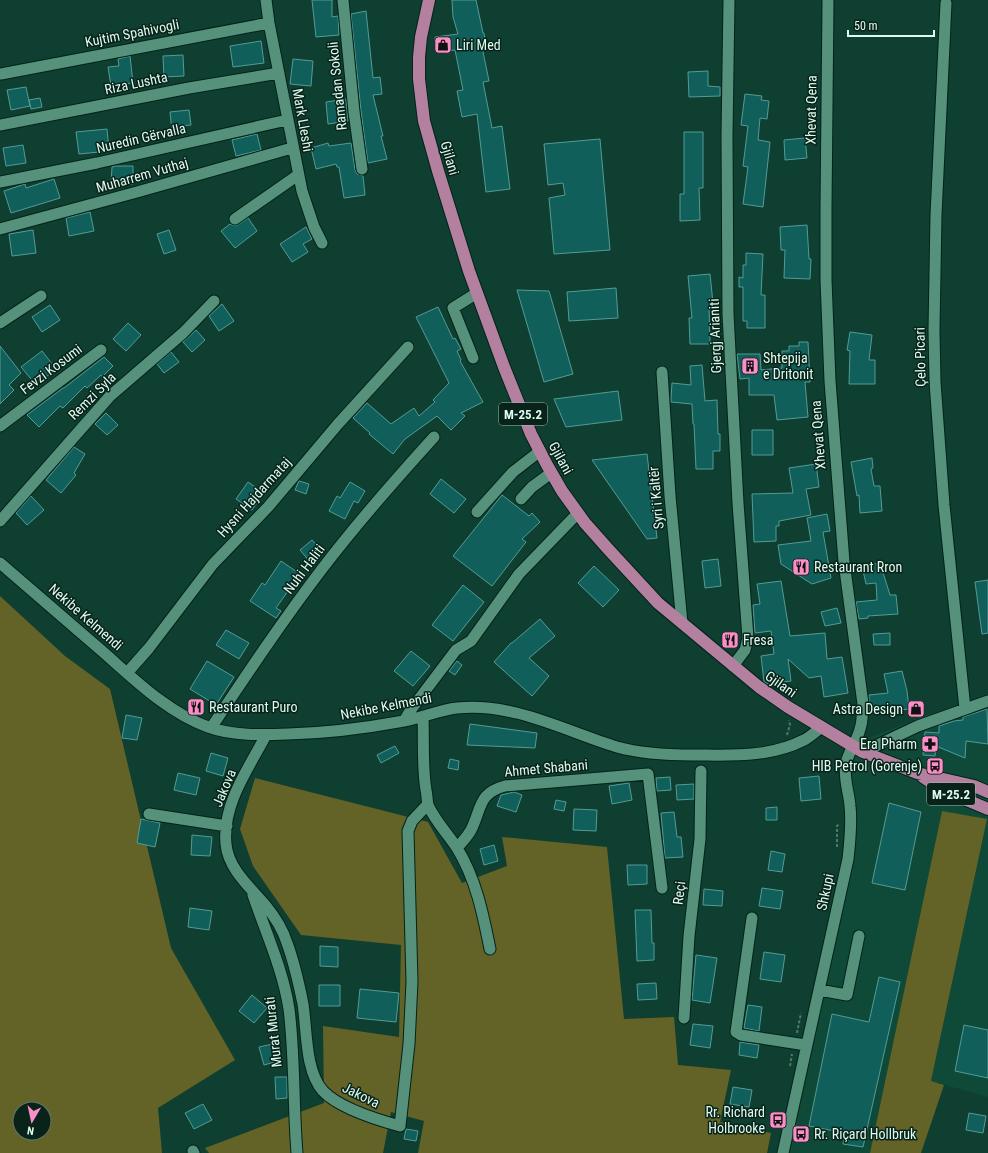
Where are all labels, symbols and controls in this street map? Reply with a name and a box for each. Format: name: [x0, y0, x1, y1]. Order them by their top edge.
scale bar: [848, 12, 934, 38]
street label: Kujtim Spahivogli: [84, 16, 180, 50]
text: 50 m: [854, 19, 878, 33]
shop icon: Liri Med: [433, 35, 453, 55]
place label: Liri Med: [456, 37, 501, 53]
street label: Ramadan Sokoli: [324, 41, 350, 131]
street label: Riza Lushta: [103, 69, 169, 97]
street label: Xhevat Qena: [802, 75, 820, 145]
street label: Mark Lleshi: [290, 87, 316, 153]
street label: Nuredin Gërvalla: [95, 120, 187, 156]
street label: Gjilani: [438, 139, 462, 177]
street label: Muharrem Vuthaj: [94, 154, 190, 196]
street label: Gjergj Arianiti: [706, 298, 724, 374]
street label: Çelo Picari: [911, 327, 929, 387]
street label: Fevzi Kosumi: [17, 341, 85, 397]
place label: Shtepija e Dritonit: [763, 350, 813, 382]
building icon: Shtepija e Dritonit: [740, 356, 760, 376]
street label: Remzi Syla: [65, 369, 119, 423]
street label: Xhevat Qena: [808, 400, 828, 470]
road number: M-25.2: [499, 403, 547, 425]
street label: Gjilani: [546, 439, 576, 477]
street label: Hysni Hajdarmataj: [214, 454, 294, 540]
street label: Syri i Kaltër: [645, 466, 667, 530]
street label: Nuhi Haliti: [280, 541, 328, 597]
restaurant icon: Restaurant Rron: [791, 557, 811, 577]
place label: Restaurant Rron: [814, 559, 902, 575]
street label: Nekibe Kelmendi: [46, 581, 126, 653]
restaurant icon: Fresa: [720, 630, 740, 650]
place label: Fresa: [743, 632, 773, 648]
street label: Gjilani: [762, 668, 800, 700]
street label: Nekibe Kelmendi: [339, 689, 433, 723]
restaurant icon: Restaurant Puro: [186, 697, 206, 717]
place label: Restaurant Puro: [209, 699, 298, 715]
shop icon: Astra Design: [906, 699, 926, 719]
place label: Astra Design: [833, 701, 903, 717]
pharmacy icon: Era Pharm: [920, 734, 940, 754]
place label: Era Pharm: [860, 736, 917, 752]
street label: Ahmet Shabani: [504, 756, 588, 780]
bus stop icon: HIB Petrol (Gorenje): [925, 756, 945, 776]
place label: HIB Petrol (Gorenje): [812, 758, 922, 775]
street label: Jakova: [209, 767, 239, 809]
road number: M-25.2: [927, 783, 975, 805]
street label: Shkupi: [813, 872, 837, 912]
street label: Reçi: [670, 880, 688, 906]
street label: Murat Murati: [261, 996, 285, 1068]
street label: Jakova: [340, 1079, 382, 1111]
north arrow: [12, 1101, 52, 1141]
place label: Rr. Richard Holbrooke: [706, 1104, 765, 1136]
bus stop icon: Rr. Richard Holbrooke: [768, 1110, 788, 1130]
text: N: [26, 1123, 35, 1137]
bus stop icon: Rr. Riçard Hollbruk: [791, 1124, 811, 1144]
place label: Rr. Riçard Hollbruk: [814, 1126, 917, 1142]

